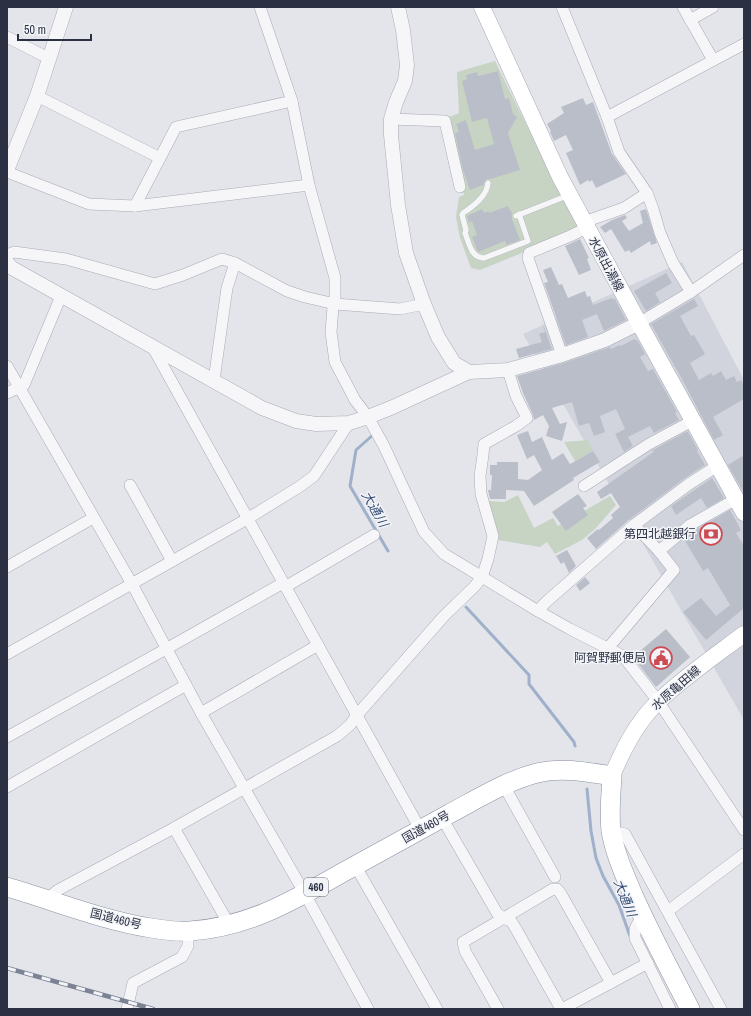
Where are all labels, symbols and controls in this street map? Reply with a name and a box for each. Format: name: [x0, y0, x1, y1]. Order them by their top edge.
scale bar: [18, 16, 91, 42]
text: 50 m: [24, 22, 46, 38]
street label: 水原出湯線: [585, 234, 627, 294]
water label: 大通川: [358, 488, 393, 532]
bank icon: 第四北越銀行: [698, 521, 724, 547]
place label: 第四北越銀行: [624, 526, 696, 542]
public building icon: 阿賀野郵便局: [648, 645, 674, 671]
place label: 阿賀野郵便局: [574, 650, 646, 666]
street label: 水原亀田線: [648, 662, 704, 714]
street label: 国道460号: [399, 807, 453, 847]
water label: 大通川: [610, 877, 641, 921]
road number: 460: [304, 878, 328, 896]
street label: 国道460号: [89, 905, 143, 933]

